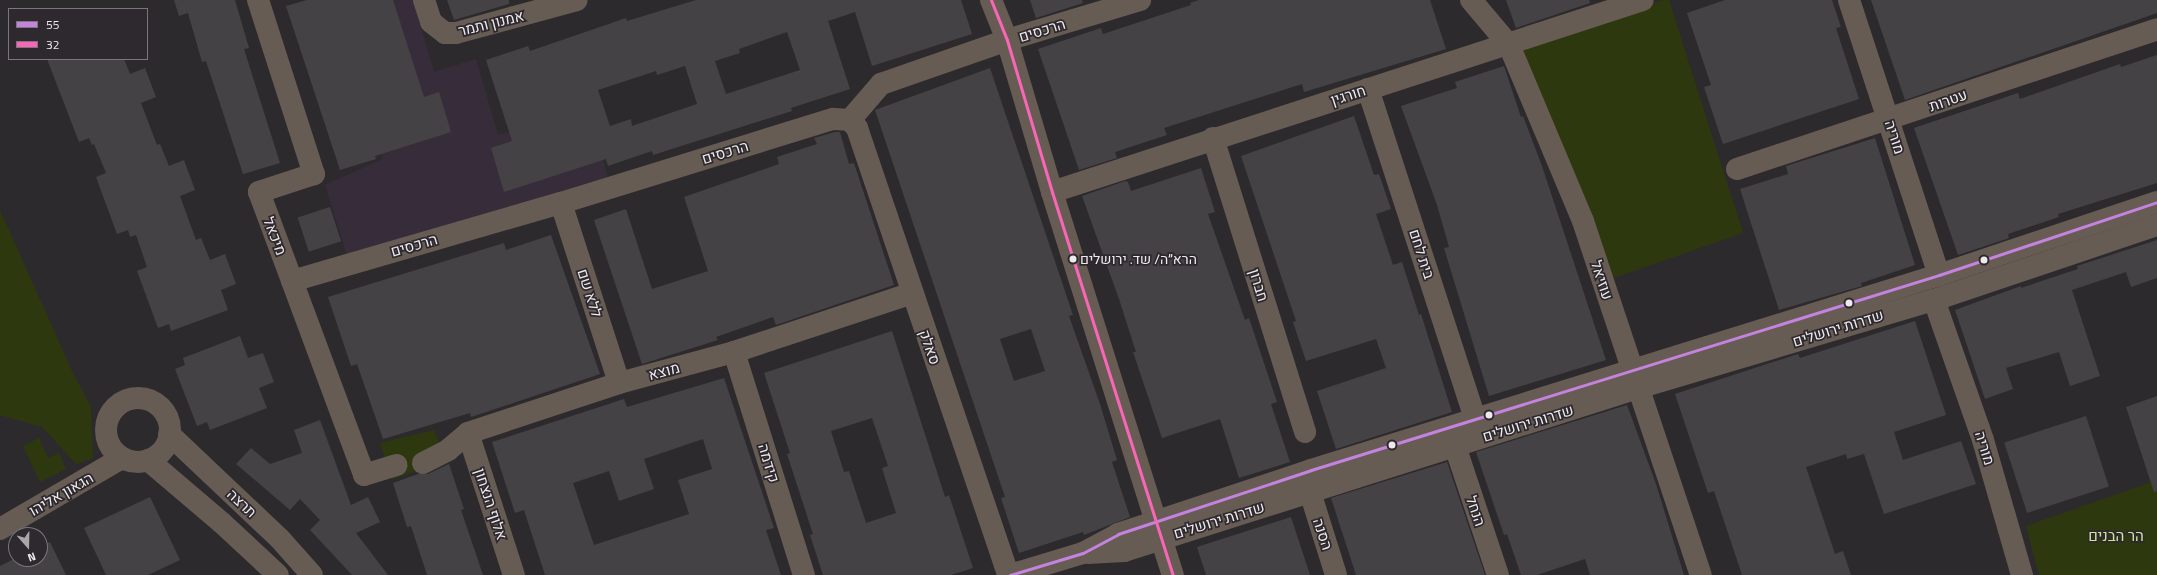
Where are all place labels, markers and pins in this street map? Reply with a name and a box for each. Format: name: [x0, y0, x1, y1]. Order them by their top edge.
place label: הרא״ה/ שד. ירושלים: [1080, 251, 1197, 267]
marker: הרא״ה/ שד. ירושלים: [1068, 254, 1078, 264]
unlabelled marker: [1979, 255, 1989, 265]
unlabelled marker: [1844, 298, 1854, 308]
unlabelled marker: [1484, 410, 1494, 420]
unlabelled marker: [1387, 440, 1397, 450]

